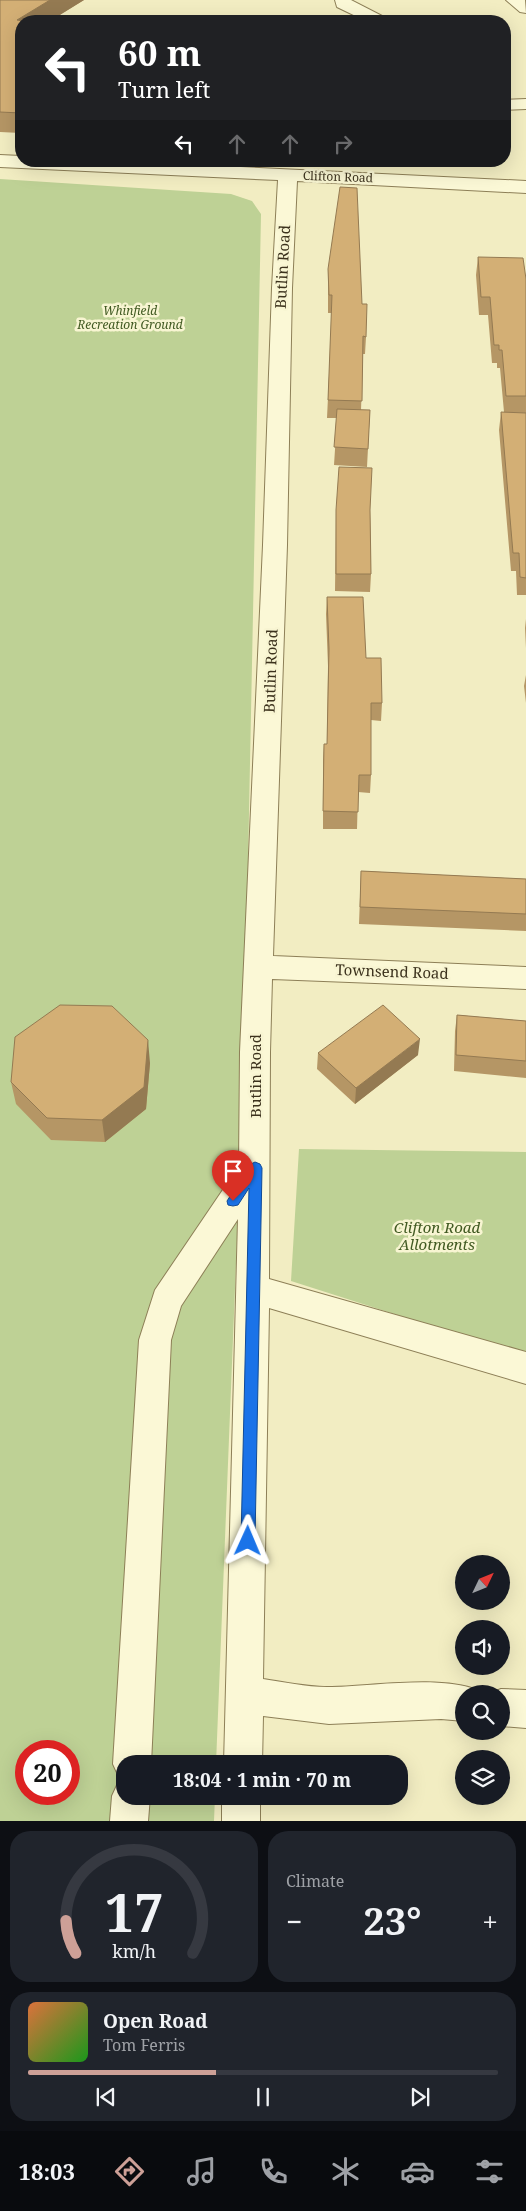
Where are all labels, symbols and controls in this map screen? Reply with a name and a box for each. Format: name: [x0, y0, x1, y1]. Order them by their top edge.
text: 60 m: [118, 29, 201, 76]
icon: left: [35, 35, 100, 100]
text: Turn left: [118, 74, 210, 104]
icon: left: [170, 130, 198, 158]
icon: ahead: [223, 130, 251, 158]
icon: ahead: [276, 130, 304, 158]
icon: right: [329, 130, 357, 158]
street label: Clifton Road: [303, 167, 374, 186]
street label: Butlin Road: [270, 225, 294, 309]
park label: Whinfield Recreation Ground: [76, 302, 183, 333]
street label: Butlin Road: [259, 629, 281, 713]
street label: Townsend Road: [335, 959, 449, 983]
street label: Butlin Road: [245, 1034, 265, 1118]
pin: [212, 1150, 254, 1201]
icon: arrive: [219, 1157, 247, 1185]
park label: Clifton Road Allotments: [394, 1217, 480, 1254]
position arrow: [221, 1514, 273, 1566]
north arrow: [455, 1555, 510, 1610]
map controls: [455, 1555, 510, 1805]
button: sound: [455, 1620, 510, 1675]
button: search: [455, 1685, 510, 1740]
speed limit sign: 20: [15, 1740, 80, 1805]
button: layers: [455, 1750, 510, 1805]
text: 18:04 · 1 min · 70 m: [173, 1767, 351, 1793]
text: Climate: [286, 1870, 344, 1892]
text: 17: [105, 1876, 163, 1947]
text: 23°: [363, 1894, 421, 1946]
text: −: [286, 1902, 302, 1940]
text: +: [482, 1902, 498, 1940]
text: km/h: [112, 1939, 156, 1963]
text: Open Road: [103, 2008, 208, 2034]
text: Tom Ferris: [103, 2034, 185, 2056]
icon: previous: [92, 2083, 120, 2111]
icon: pause: [249, 2083, 277, 2111]
icon: next: [406, 2083, 434, 2111]
icon: directions: [112, 2154, 147, 2189]
icon: music: [184, 2154, 219, 2189]
icon: phone: [256, 2154, 291, 2189]
icon: climate: [328, 2154, 363, 2189]
icon: car: [400, 2154, 435, 2189]
icon: filters: [472, 2154, 507, 2189]
text: 18:03: [19, 2156, 75, 2186]

